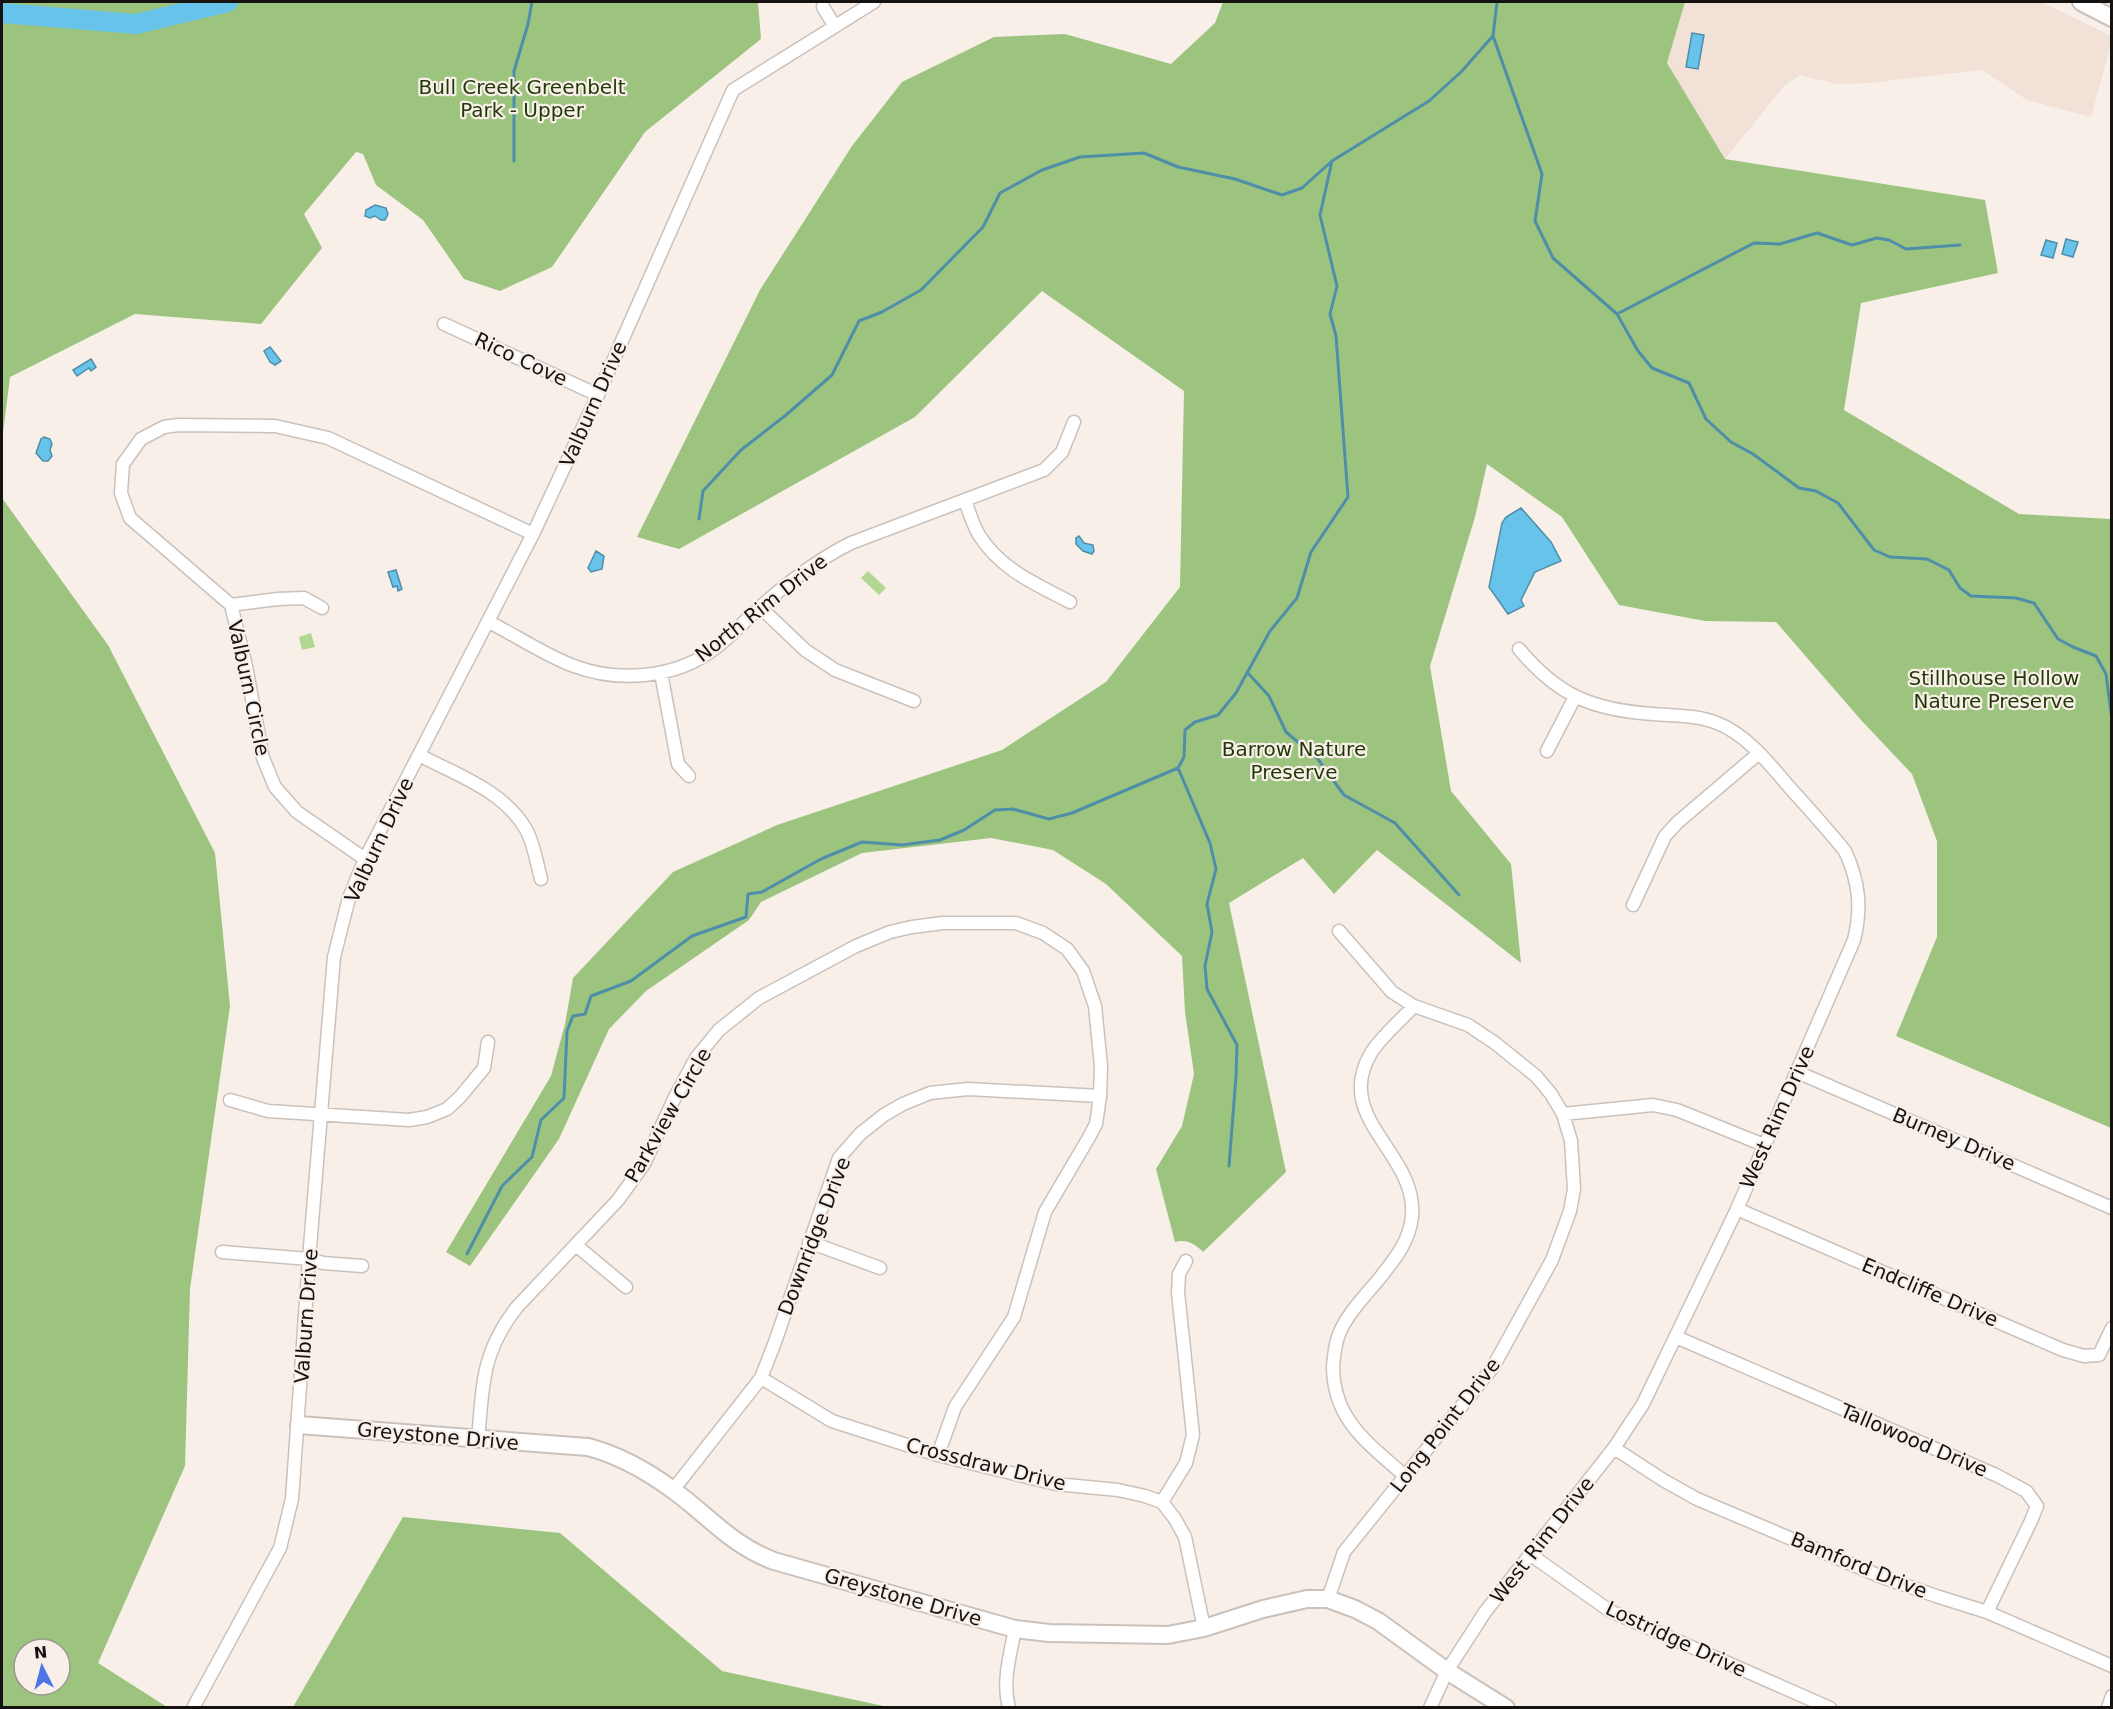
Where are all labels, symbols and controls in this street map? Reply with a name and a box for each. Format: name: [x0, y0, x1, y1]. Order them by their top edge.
park label: Bull Creek Greenbelt Park - Upper: [418, 75, 626, 122]
street label: Rico Cove: [471, 327, 571, 391]
street label: Valburn Drive: [554, 337, 632, 471]
street label: North Rim Drive: [690, 549, 832, 667]
street label: Valburn Circle: [223, 618, 275, 758]
park label: Stillhouse Hollow Nature Preserve: [1909, 666, 2079, 713]
park label: Barrow Nature Preserve: [1222, 737, 1366, 784]
street label: Valburn Drive: [339, 774, 419, 906]
street label: West Rim Drive: [1735, 1042, 1819, 1192]
street label: Parkview Circle: [620, 1043, 716, 1187]
street label: Burney Drive: [1889, 1102, 2019, 1176]
street label: Downridge Drive: [773, 1153, 855, 1319]
street label: Valburn Drive: [289, 1248, 323, 1384]
street label: Endcliffe Drive: [1858, 1252, 2002, 1332]
street label: Long Point Drive: [1385, 1353, 1505, 1497]
street label: Tallowood Drive: [1836, 1398, 1991, 1482]
street label: Greystone Drive: [356, 1417, 520, 1455]
street label: Crossdraw Drive: [904, 1433, 1068, 1495]
street label: West Rim Drive: [1485, 1472, 1599, 1608]
street label: Bamford Drive: [1787, 1527, 1931, 1603]
street label: Greystone Drive: [822, 1563, 984, 1631]
street label: Lostridge Drive: [1602, 1596, 1750, 1682]
north arrow: [12, 1637, 72, 1697]
text: N: [33, 1642, 48, 1663]

